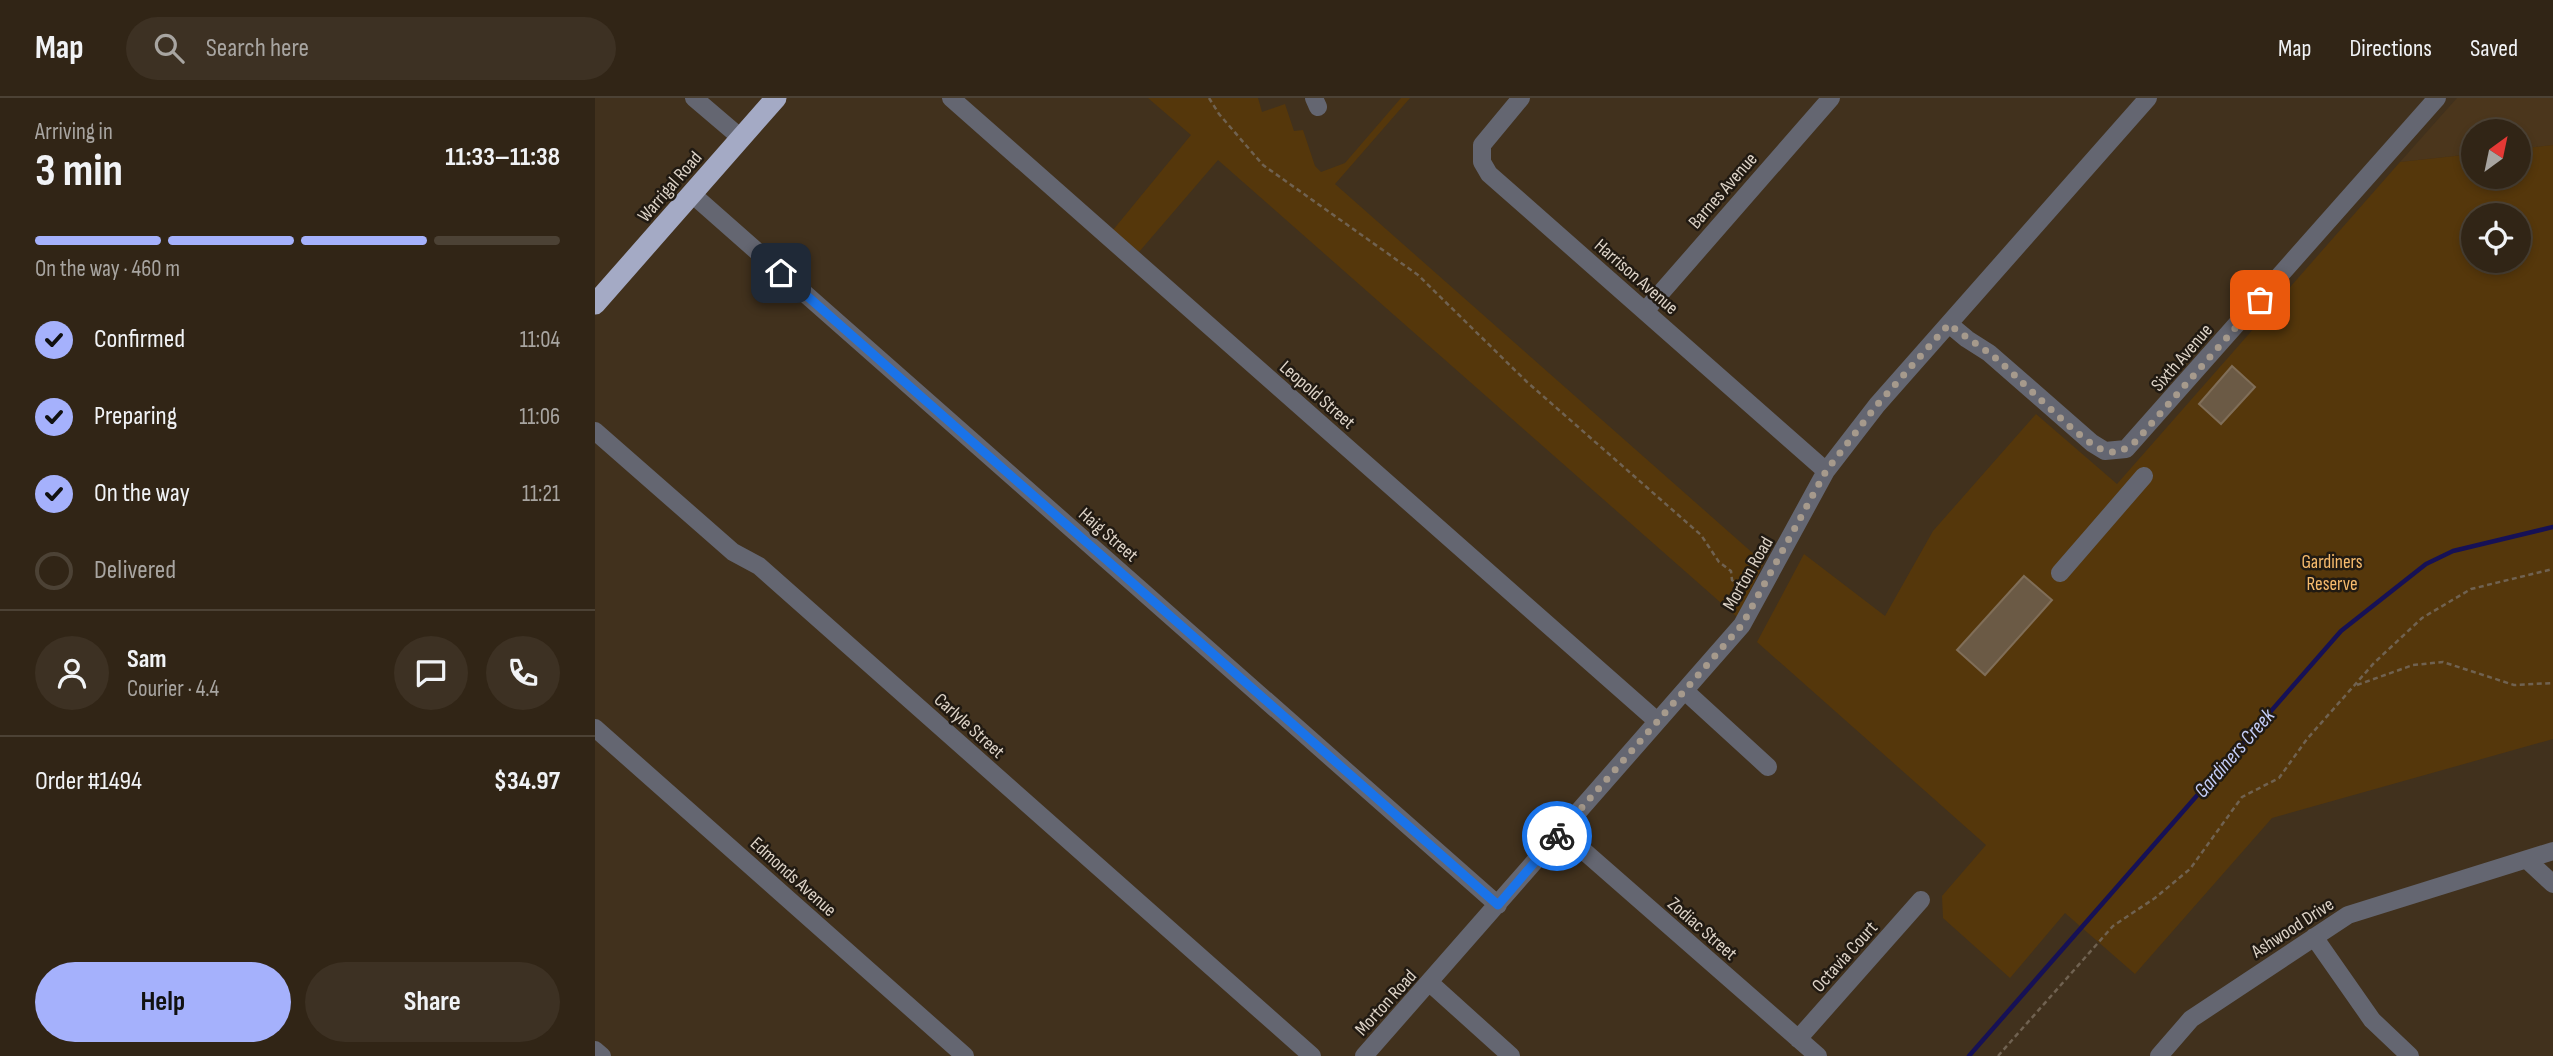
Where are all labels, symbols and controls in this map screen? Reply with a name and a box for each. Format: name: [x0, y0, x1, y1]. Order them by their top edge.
search box: [126, 17, 616, 80]
text: Map: [35, 28, 84, 68]
icon: search: [150, 29, 188, 67]
text: Search here: [206, 33, 309, 64]
text: Map: [2278, 34, 2311, 63]
text: Directions: [2349, 34, 2432, 63]
text: Saved: [2470, 34, 2518, 63]
text: Arriving in: [35, 118, 113, 146]
north arrow: [2461, 119, 2531, 189]
map controls: [2461, 119, 2531, 273]
text: 11:33–11:38: [445, 142, 560, 173]
text: 3 min: [35, 144, 123, 199]
street label: Warrigal Road: [633, 147, 707, 227]
street label: Barnes Avenue: [1684, 148, 1762, 234]
button: locate: [2461, 203, 2531, 273]
street label: Harrison Avenue: [1589, 234, 1683, 320]
pin: [751, 243, 811, 303]
icon: home: [762, 254, 800, 292]
text: On the way · 460 m: [35, 255, 180, 283]
pin: [2230, 270, 2290, 330]
icon: bag: [2241, 281, 2279, 319]
street label: Sixth Avenue: [2147, 319, 2218, 397]
icon: check: [35, 321, 73, 359]
text: Confirmed: [94, 324, 185, 355]
text: 11:04: [520, 326, 560, 354]
street label: Leopold Street: [1275, 356, 1360, 434]
icon: check: [35, 398, 73, 436]
text: Preparing: [94, 401, 177, 432]
text: 11:06: [519, 403, 560, 431]
icon: check: [35, 475, 73, 513]
text: On the way: [94, 478, 190, 509]
text: 11:21: [522, 480, 560, 508]
street label: Haig Street: [1074, 503, 1143, 567]
street label: Morton Road: [1718, 533, 1779, 615]
park label: Gardiners Reserve: [2301, 551, 2363, 596]
text: Delivered: [94, 555, 176, 586]
button: person: [35, 636, 109, 710]
button: chat: [394, 636, 468, 710]
button: phone: [486, 636, 560, 710]
text: Sam: [127, 644, 167, 675]
text: Courier · 4.4: [127, 675, 219, 703]
street label: Carlyle Street: [929, 689, 1009, 764]
water label: Gardiners Creek: [2189, 703, 2281, 803]
text: Order #1494: [35, 766, 142, 797]
text: $34.97: [494, 766, 560, 797]
courier: [1522, 801, 1592, 871]
icon: bike: [1538, 817, 1576, 855]
street label: Edmonds Avenue: [745, 832, 841, 922]
street label: Zodiac Street: [1662, 893, 1742, 966]
street label: Ashwood Drive: [2246, 893, 2338, 964]
street label: Octavia Court: [1807, 917, 1883, 997]
button: Help: [35, 962, 291, 1042]
button: Share: [305, 962, 560, 1042]
street label: Morton Road: [1350, 965, 1422, 1041]

